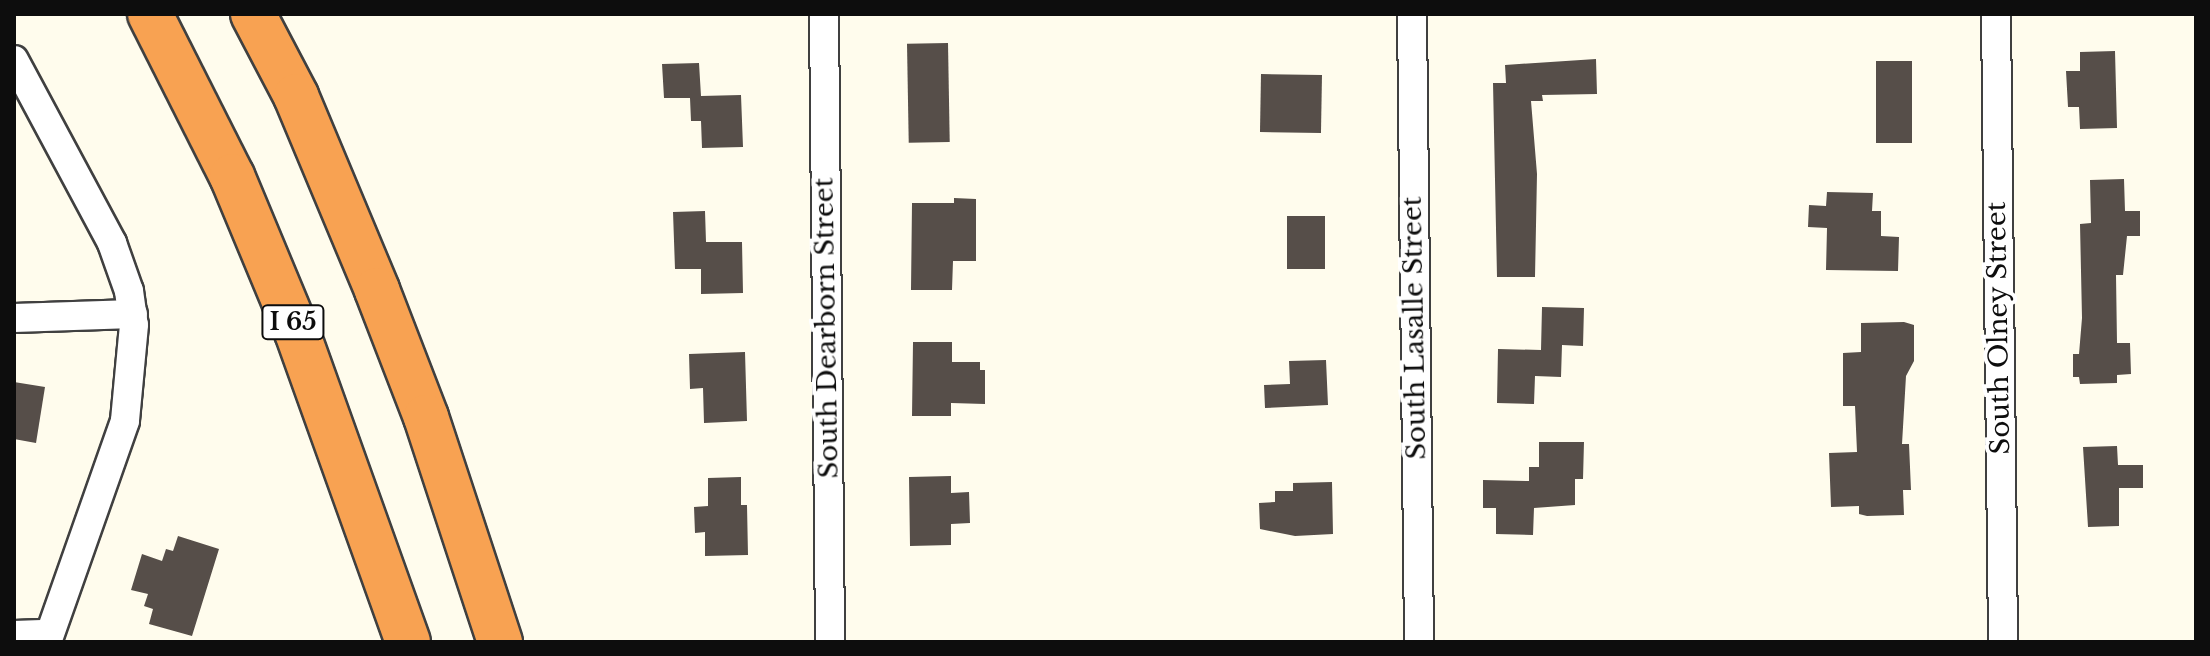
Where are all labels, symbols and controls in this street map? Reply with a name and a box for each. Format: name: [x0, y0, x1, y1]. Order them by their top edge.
street label: South Dearborn Street: [809, 177, 845, 479]
street label: South Lasalle Street: [1397, 196, 1433, 460]
street label: South Olney Street: [1981, 201, 2017, 455]
road number: I 65: [261, 302, 325, 342]

